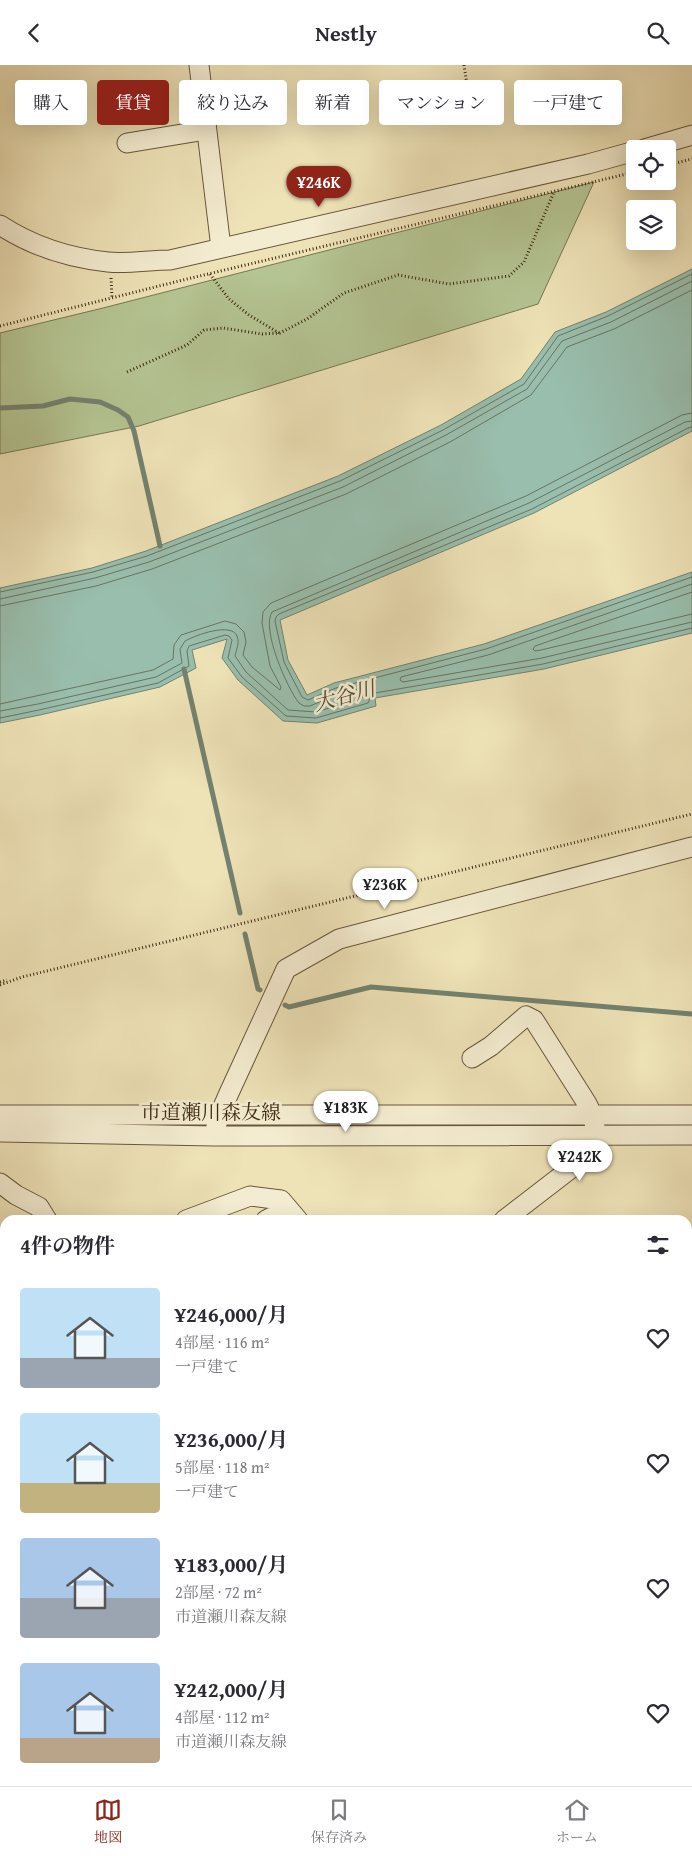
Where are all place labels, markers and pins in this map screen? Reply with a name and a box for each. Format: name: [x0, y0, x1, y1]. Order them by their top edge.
pin: ¥246K: [284, 165, 354, 208]
pin: ¥236K: [350, 867, 420, 910]
pin: ¥183K: [311, 1091, 381, 1133]
pin: ¥242K: [545, 1139, 615, 1182]

